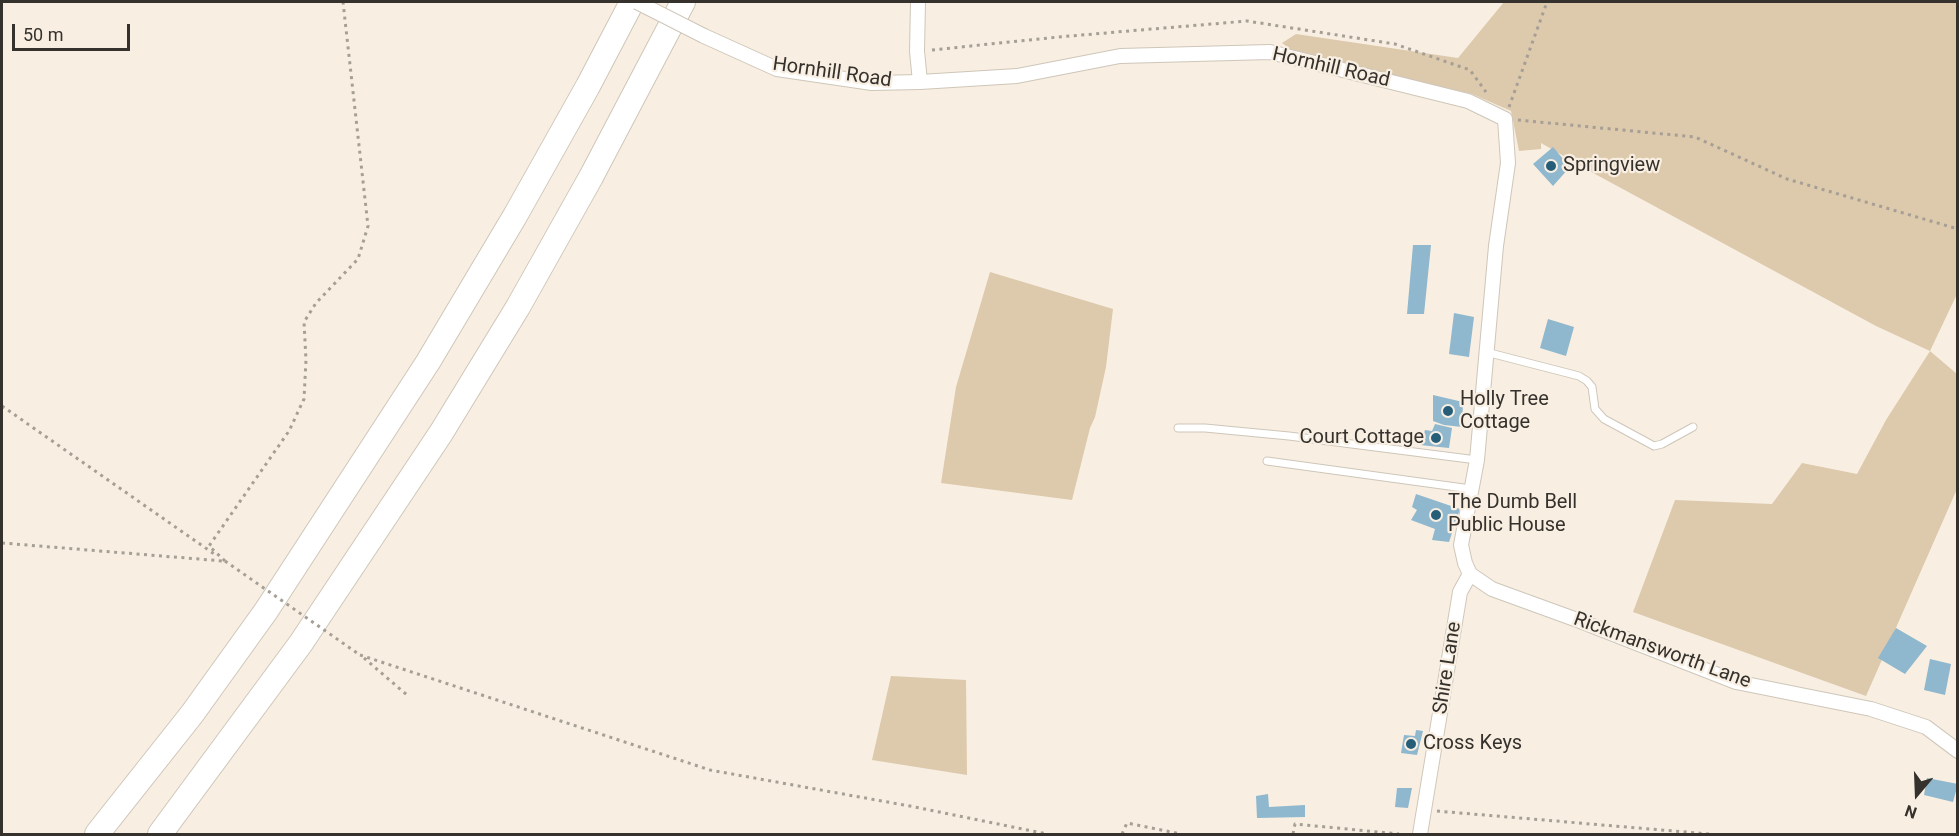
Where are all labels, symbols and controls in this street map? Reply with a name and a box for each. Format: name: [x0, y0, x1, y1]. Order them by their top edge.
scale bar: [15, 12, 134, 50]
text: 50 m: [23, 24, 63, 45]
street label: Hornhill Road: [1270, 43, 1392, 93]
street label: Hornhill Road: [771, 53, 893, 93]
place label: Springview: [1563, 154, 1660, 178]
marker: Springview: [1544, 159, 1558, 173]
place label: Holly Tree Cottage: [1460, 388, 1549, 435]
marker: Holly Tree Cottage: [1441, 404, 1455, 418]
place label: Court Cottage: [1300, 426, 1424, 450]
marker: Court Cottage: [1429, 431, 1443, 445]
place label: The Dumb Bell Public House: [1448, 491, 1577, 538]
marker: The Dumb Bell Public House: [1429, 508, 1443, 522]
street label: Rickmansworth Lane: [1570, 608, 1754, 694]
street label: Shire Lane: [1429, 620, 1467, 716]
place label: Cross Keys: [1423, 732, 1522, 756]
marker: Cross Keys: [1404, 737, 1418, 751]
north arrow: [1887, 764, 1947, 824]
text: N: [1903, 801, 1919, 822]

